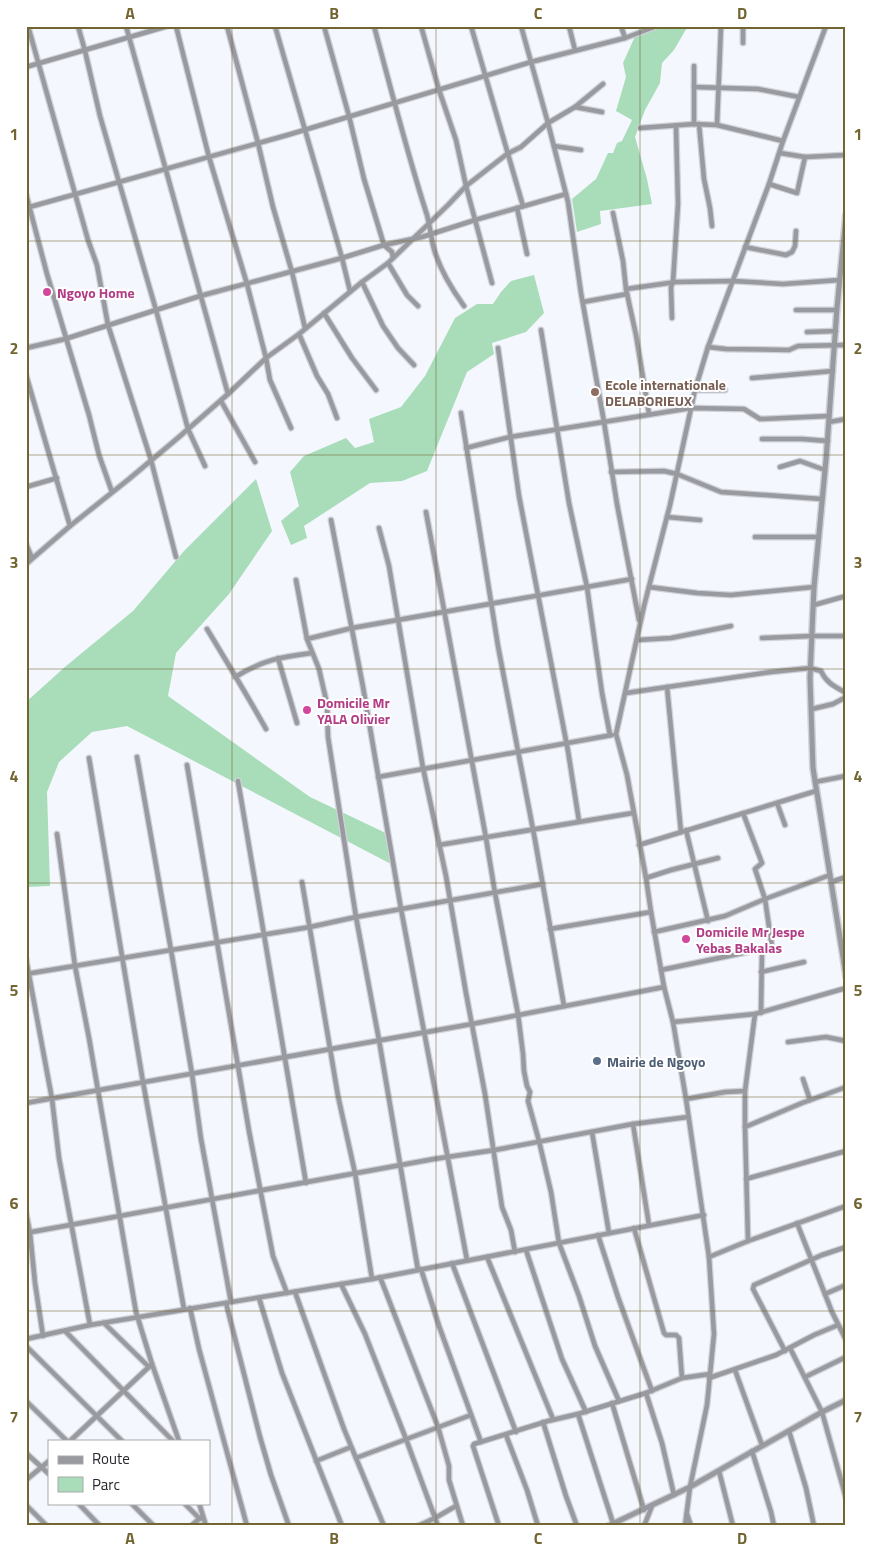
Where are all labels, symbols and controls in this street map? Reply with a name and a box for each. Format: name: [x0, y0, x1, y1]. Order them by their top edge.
text: A: [125, 1, 135, 25]
text: B: [329, 1, 339, 25]
text: C: [534, 1, 543, 25]
text: D: [737, 1, 747, 25]
text: 1: [10, 122, 18, 146]
text: 1: [854, 122, 862, 146]
place label: Ngoyo Home: [57, 282, 135, 303]
marker: Ngoyo Home: [41, 286, 53, 298]
text: 2: [10, 336, 18, 360]
text: 2: [854, 336, 862, 360]
place label: Ecole internationale DELABORIEUX: [605, 374, 726, 411]
marker: Ecole internationale DELABORIEUX: [589, 386, 601, 398]
text: 3: [10, 550, 18, 574]
text: 3: [854, 550, 862, 574]
place label: Domicile Mr YALA Olivier: [317, 692, 390, 729]
marker: Domicile Mr YALA Olivier: [301, 704, 313, 716]
text: 4: [10, 764, 19, 788]
text: 4: [854, 764, 863, 788]
place label: Domicile Mr Jespe Yebas Bakalas: [696, 921, 805, 958]
marker: Domicile Mr Jespe Yebas Bakalas: [680, 933, 692, 945]
text: 5: [10, 978, 19, 1002]
text: 5: [854, 978, 863, 1002]
place label: Mairie de Ngoyo: [607, 1051, 705, 1072]
marker: Mairie de Ngoyo: [591, 1055, 603, 1067]
text: 6: [10, 1191, 19, 1215]
text: 6: [854, 1191, 863, 1215]
text: 7: [10, 1405, 18, 1429]
text: 7: [854, 1405, 862, 1429]
legend: [48, 1440, 210, 1504]
text: Route: [92, 1447, 130, 1470]
text: Parc: [92, 1473, 120, 1496]
text: A: [125, 1526, 135, 1550]
text: B: [329, 1526, 339, 1550]
text: C: [534, 1526, 543, 1550]
text: D: [737, 1526, 747, 1550]

